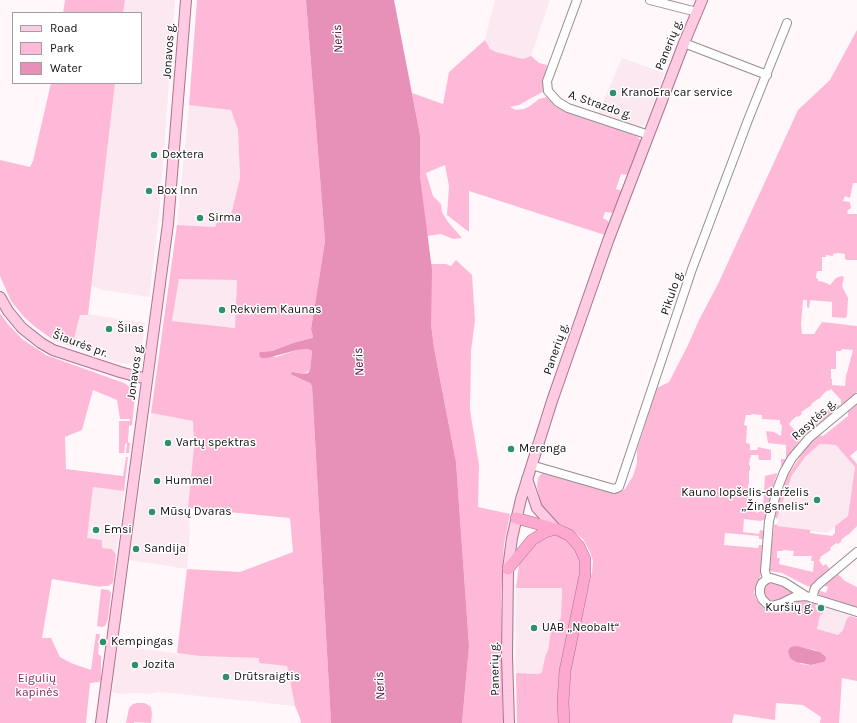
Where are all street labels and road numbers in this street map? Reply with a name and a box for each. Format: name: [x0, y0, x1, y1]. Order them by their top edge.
street label: Panerių g.: [652, 17, 686, 73]
street label: Jonavos g.: [160, 23, 178, 79]
street label: A. Strazdo g.: [567, 87, 633, 123]
street label: Pikulo g.: [658, 269, 686, 317]
street label: Panerių g.: [540, 321, 572, 377]
street label: Šiaurės pr.: [50, 327, 110, 361]
street label: Jonavos g.: [124, 343, 146, 401]
street label: Rasytės g.: [789, 396, 839, 444]
street label: Panerių g.: [487, 642, 503, 696]

